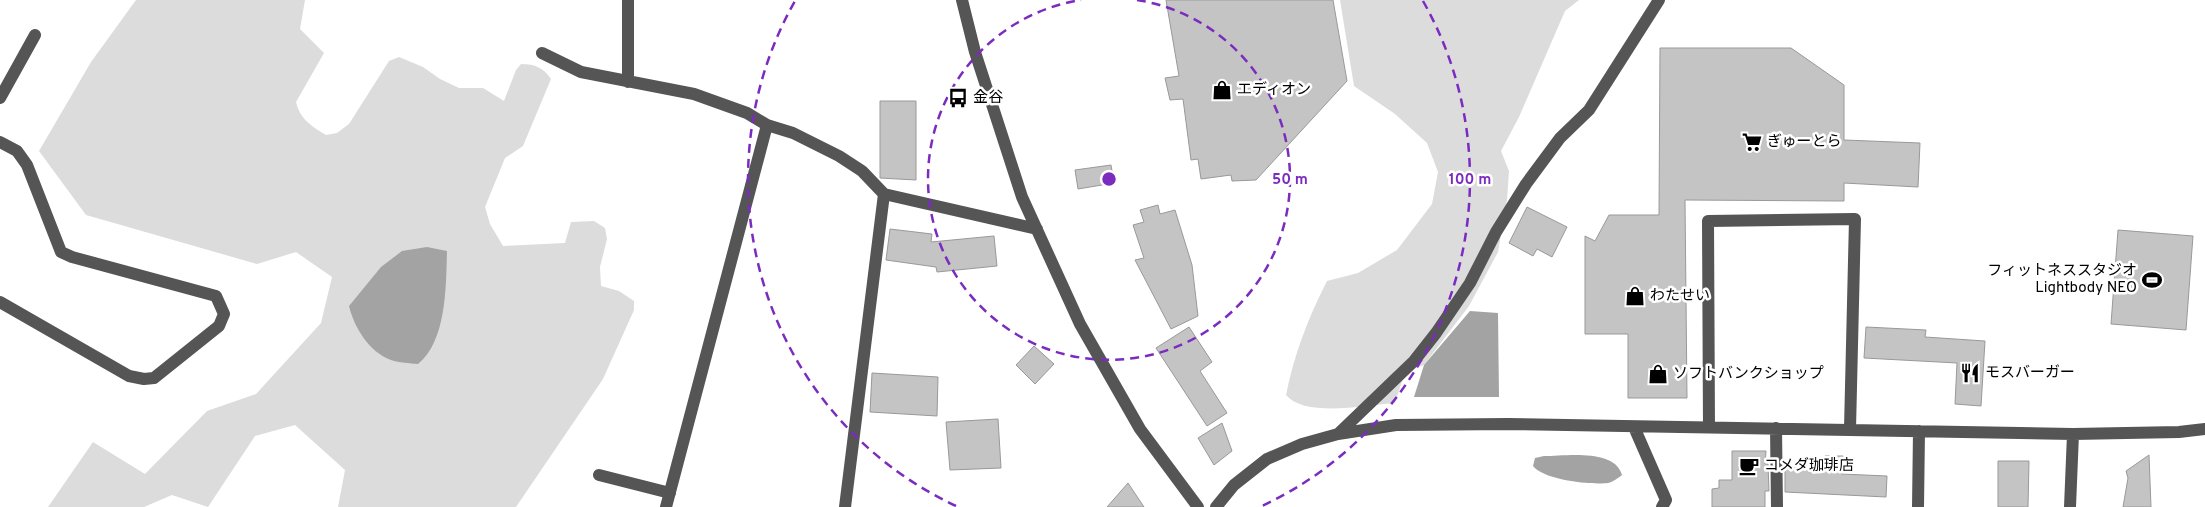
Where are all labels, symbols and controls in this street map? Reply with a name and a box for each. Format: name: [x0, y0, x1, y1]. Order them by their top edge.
shop icon: エディオン: [1211, 79, 1233, 101]
place label: エディオン: [1237, 81, 1311, 100]
bus stop icon: 金谷: [947, 87, 969, 109]
place label: 金谷: [973, 89, 1003, 108]
supermarket icon: ぎゅーとら: [1741, 131, 1763, 153]
place label: ぎゅーとら: [1767, 133, 1842, 152]
centre of rings: [1100, 170, 1118, 188]
text: 50 m: [1272, 171, 1308, 190]
text: 100 m: [1449, 171, 1491, 190]
place label: フィットネススタジオ Lightbody NEO: [1987, 262, 2137, 298]
sports icon: フィットネススタジオ Lightbody NEO: [2141, 269, 2163, 291]
shop icon: わたせい: [1624, 285, 1646, 307]
place label: わたせい: [1650, 287, 1710, 306]
restaurant icon: モスバーガー: [1959, 362, 1981, 384]
shop icon: ソフトバンクショップ: [1647, 363, 1669, 385]
place label: モスバーガー: [1985, 364, 2075, 383]
place label: ソフトバンクショップ: [1673, 365, 1824, 384]
cafe icon: コメダ珈琲店: [1738, 455, 1760, 477]
place label: コメダ珈琲店: [1764, 457, 1854, 476]

